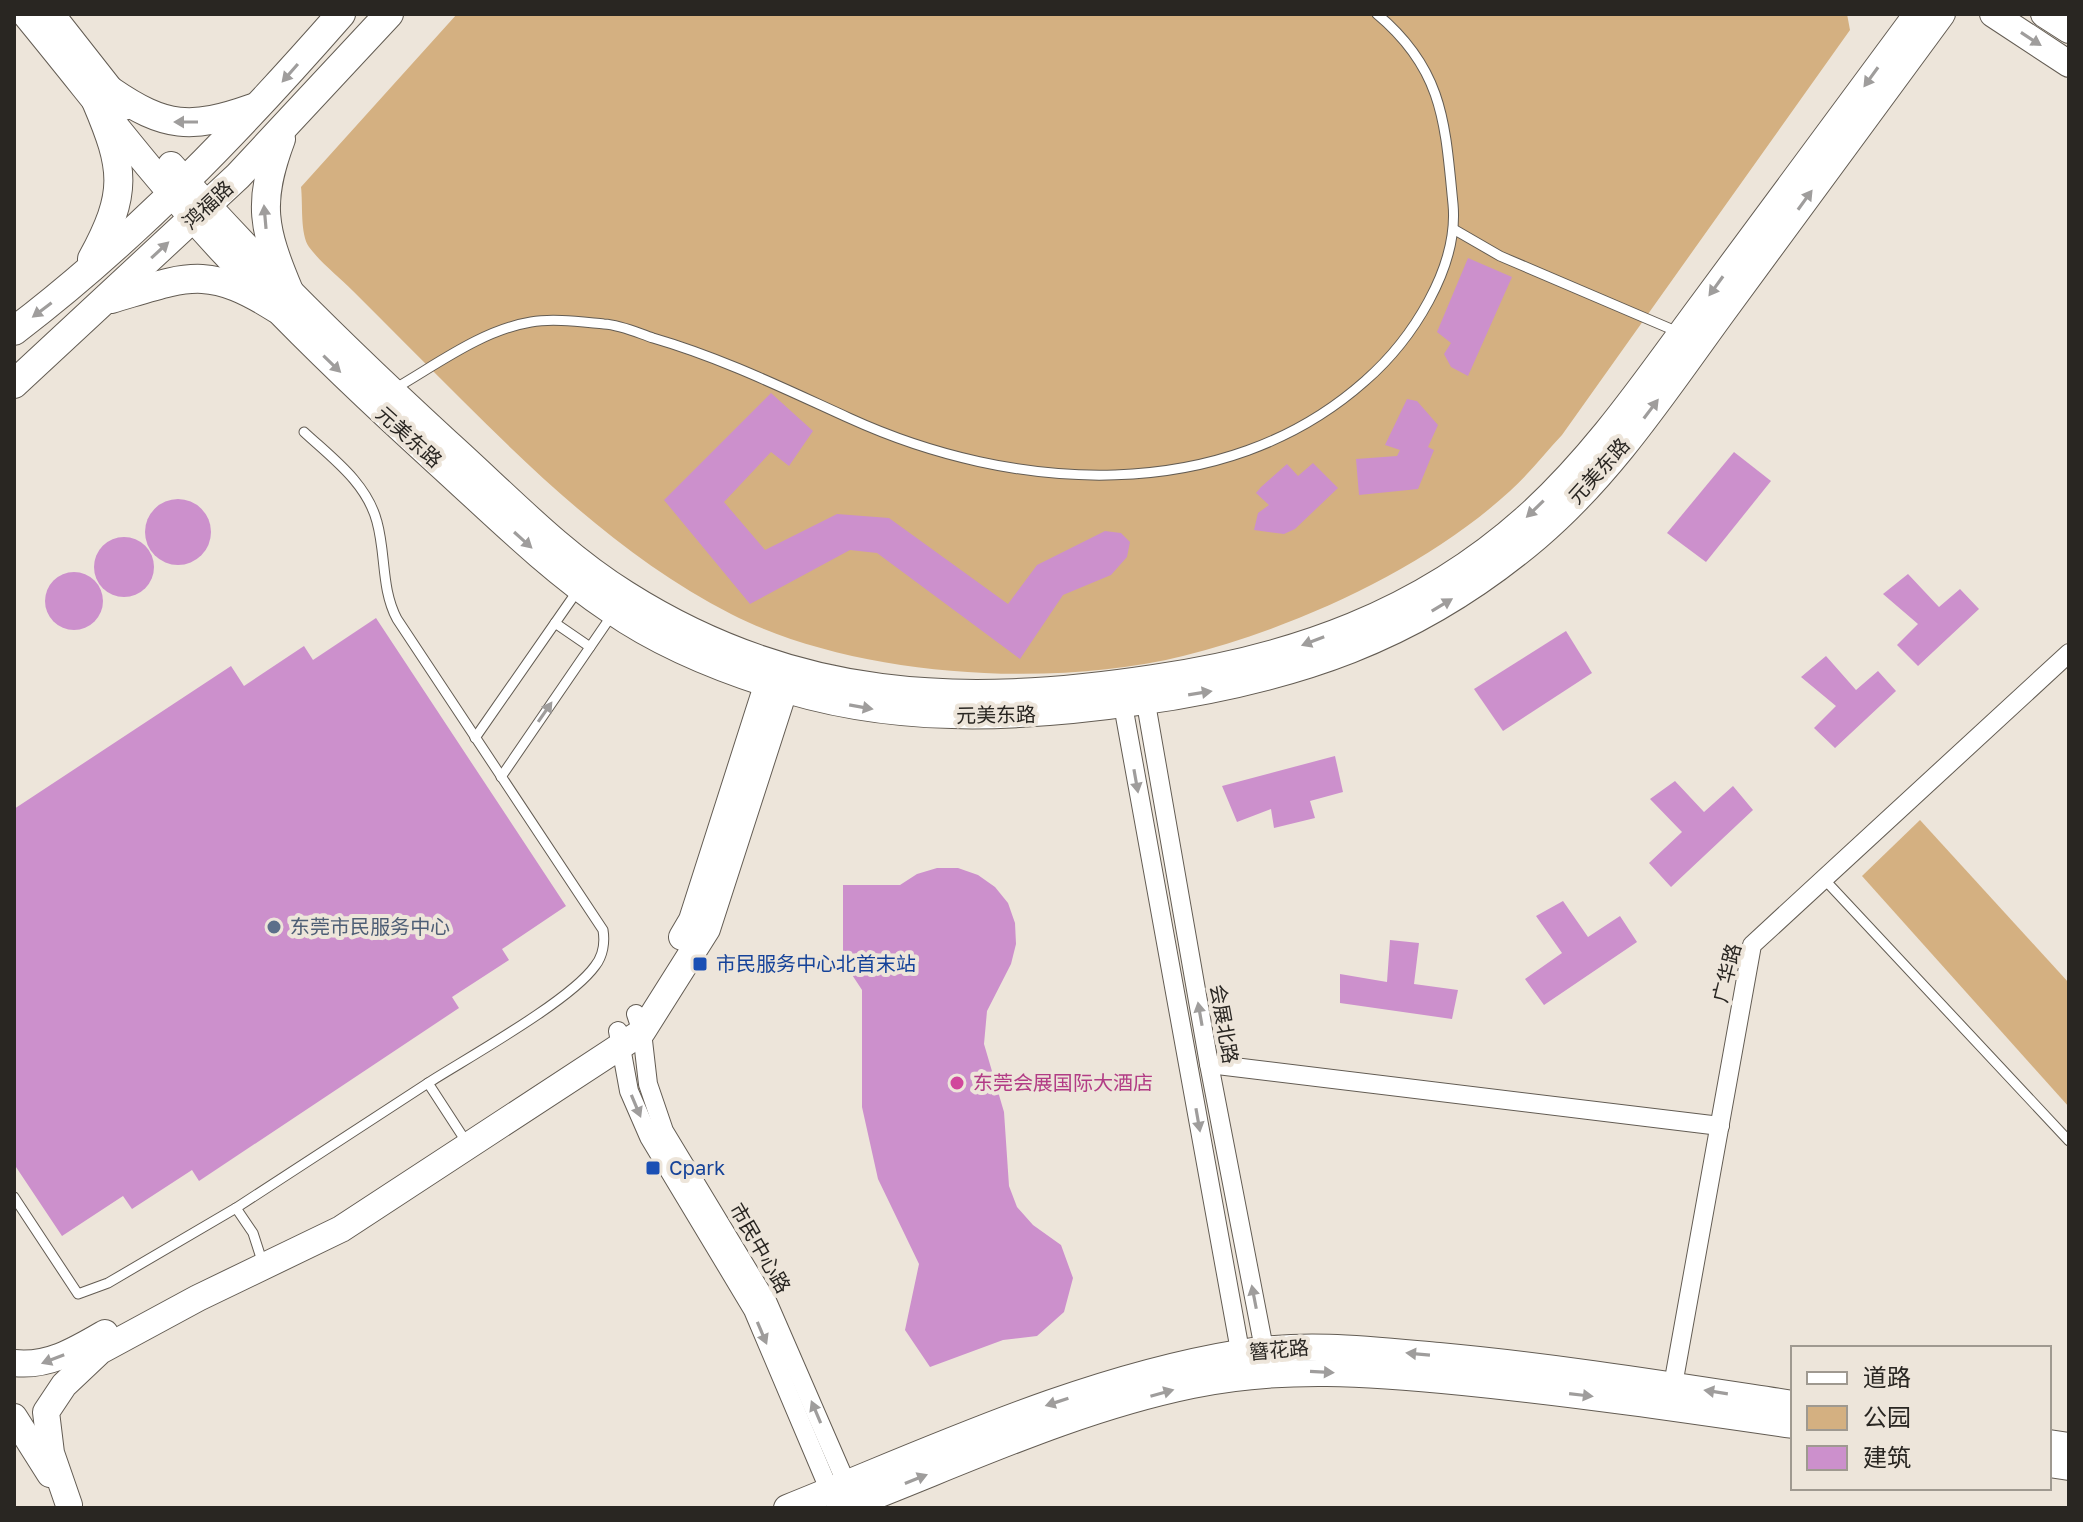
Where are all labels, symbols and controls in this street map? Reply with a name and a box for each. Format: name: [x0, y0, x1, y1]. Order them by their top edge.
one-way arrow: [2020, 31, 2042, 45]
one-way arrow: [282, 62, 299, 82]
one-way arrow: [1863, 66, 1879, 87]
one-way arrow: [173, 116, 198, 129]
street label: 鸿福路: [177, 175, 237, 234]
one-way arrow: [1797, 190, 1813, 210]
one-way arrow: [258, 204, 271, 229]
one-way arrow: [151, 241, 170, 259]
one-way arrow: [1709, 275, 1724, 296]
one-way arrow: [31, 301, 52, 317]
one-way arrow: [322, 354, 341, 373]
one-way arrow: [1643, 399, 1659, 420]
street label: 元美东路: [372, 401, 447, 472]
street label: 元美东路: [1563, 433, 1634, 508]
one-way arrow: [1526, 499, 1545, 518]
one-way arrow: [514, 531, 533, 549]
one-way arrow: [1431, 598, 1453, 612]
one-way arrow: [1301, 635, 1325, 648]
one-way arrow: [1187, 686, 1212, 699]
one-way arrow: [849, 701, 874, 713]
street label: 元美东路: [956, 701, 1036, 727]
one-way arrow: [537, 702, 552, 723]
one-way arrow: [1131, 769, 1143, 794]
place label: 东莞市民服务中心: [290, 914, 450, 938]
marker: 东莞市民服务中心: [265, 918, 283, 936]
street label: 广华路: [1707, 941, 1745, 1005]
place label: 市民服务中心北首末站: [716, 951, 916, 975]
marker: 市民服务中心北首末站: [691, 955, 709, 973]
street label: 会展北路: [1206, 982, 1244, 1065]
one-way arrow: [1193, 1001, 1206, 1026]
place label: 东莞会展国际大酒店: [973, 1070, 1153, 1094]
marker: 东莞会展国际大酒店: [948, 1074, 966, 1092]
one-way arrow: [629, 1095, 642, 1118]
one-way arrow: [1192, 1107, 1204, 1132]
place label: Cpark: [669, 1155, 725, 1179]
marker: Cpark: [644, 1159, 662, 1177]
street label: 市民中心路: [725, 1198, 796, 1297]
one-way arrow: [1247, 1284, 1259, 1309]
one-way arrow: [756, 1321, 769, 1345]
street label: 簪花路: [1248, 1334, 1310, 1364]
legend: [1791, 1346, 2051, 1490]
one-way arrow: [1405, 1347, 1430, 1360]
one-way arrow: [41, 1352, 65, 1365]
text: 道路: [1863, 1362, 1911, 1391]
one-way arrow: [1310, 1366, 1335, 1379]
one-way arrow: [1150, 1386, 1174, 1399]
one-way arrow: [1703, 1386, 1728, 1398]
one-way arrow: [1569, 1389, 1594, 1402]
one-way arrow: [1044, 1397, 1068, 1409]
one-way arrow: [809, 1400, 822, 1424]
text: 公园: [1863, 1402, 1911, 1431]
text: 建筑: [1863, 1442, 1911, 1471]
one-way arrow: [905, 1473, 928, 1486]

